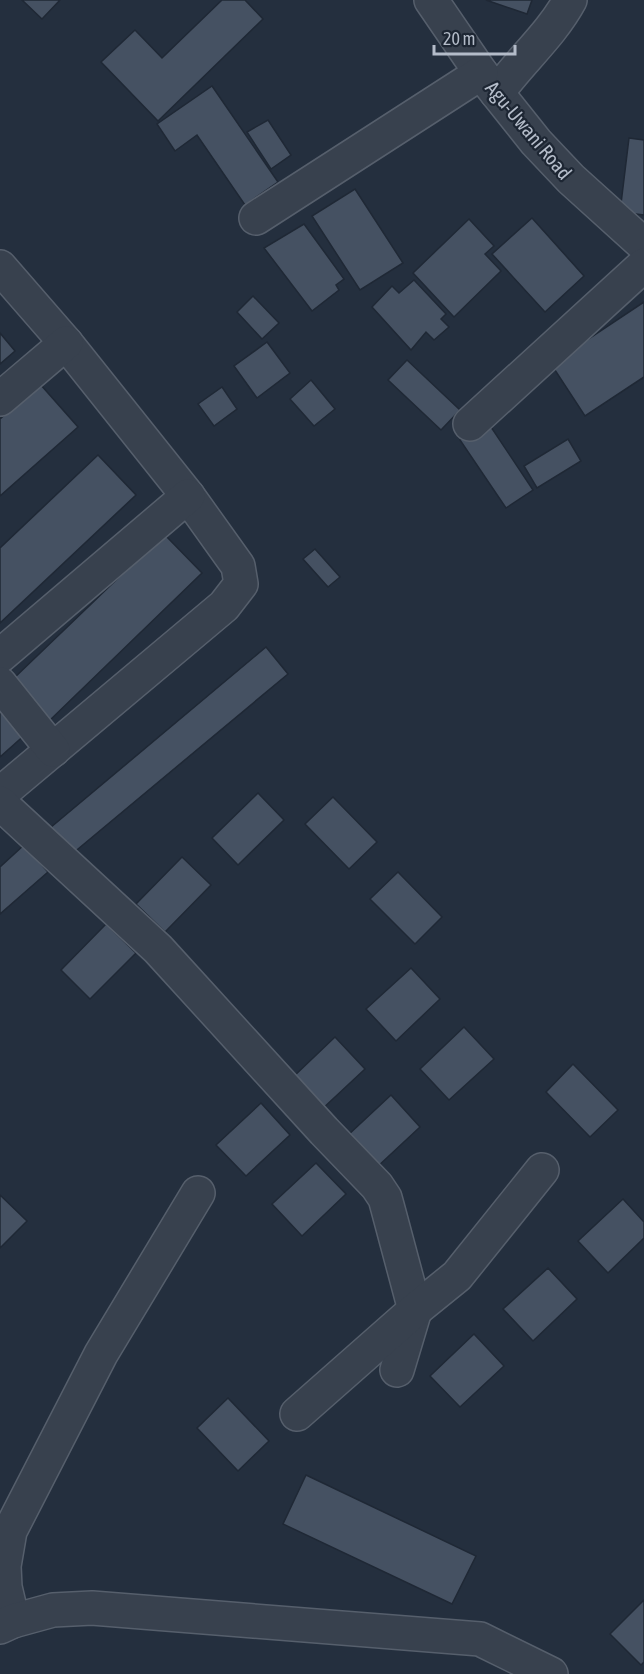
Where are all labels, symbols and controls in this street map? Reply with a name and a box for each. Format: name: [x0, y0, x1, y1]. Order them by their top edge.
scale bar: [434, 18, 515, 56]
text: 20 m: [443, 28, 475, 49]
street label: Agu-Uwani Road: [481, 76, 577, 184]

